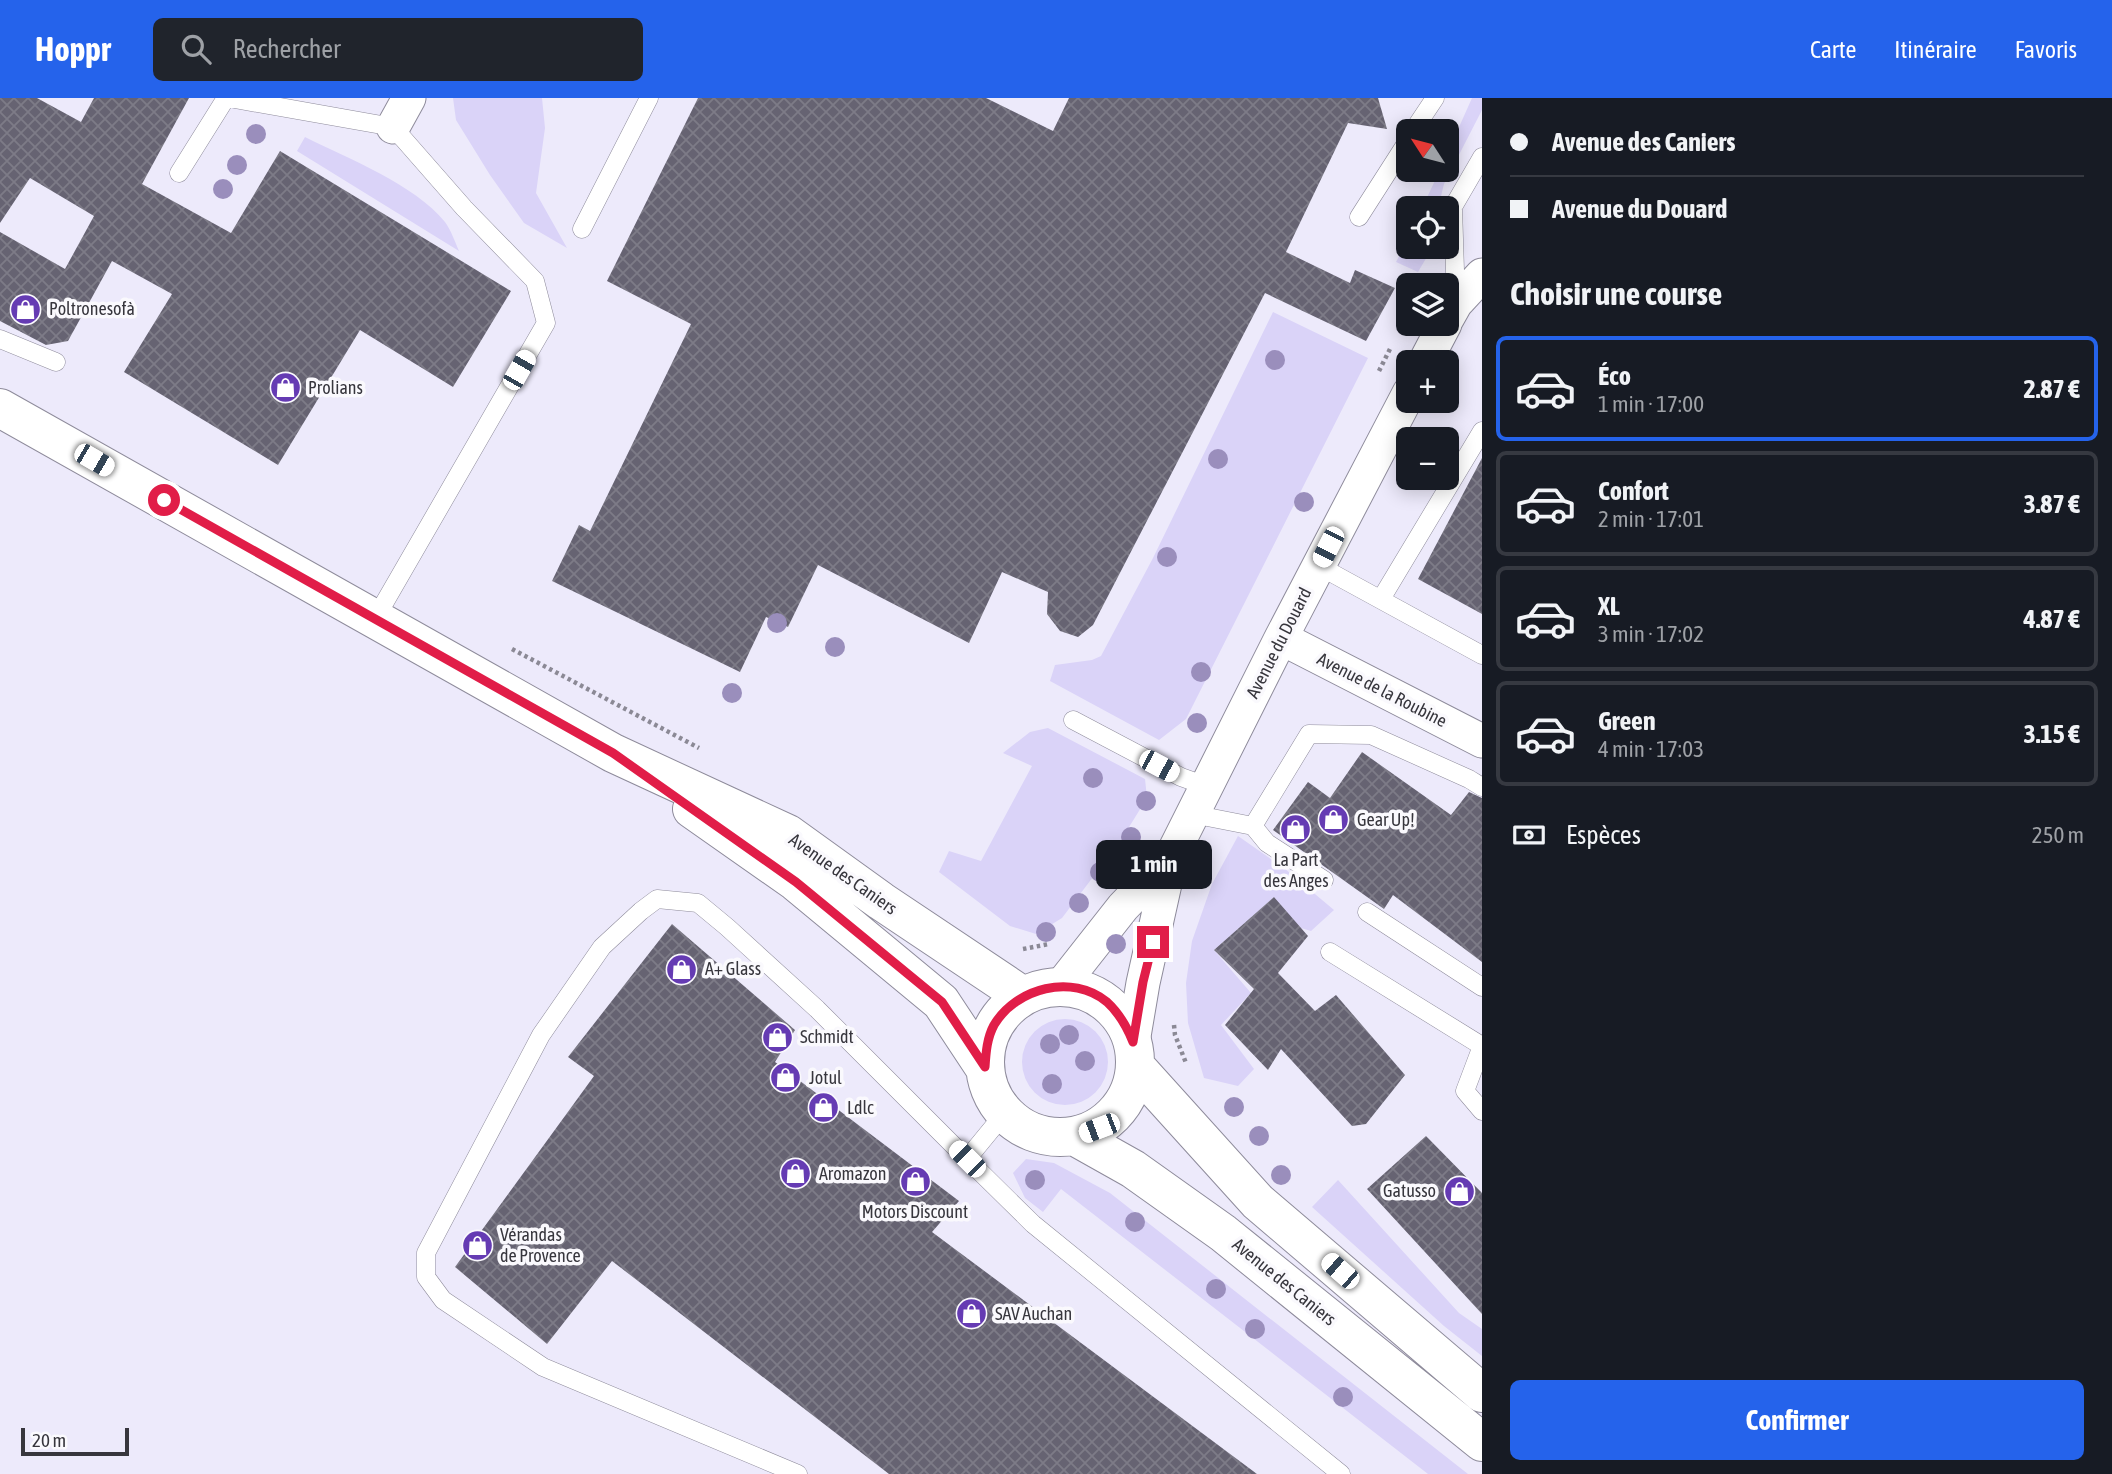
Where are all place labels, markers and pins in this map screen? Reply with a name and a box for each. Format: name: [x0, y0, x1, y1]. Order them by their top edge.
shop icon: Poltronesofà: [9, 292, 43, 326]
place label: Poltronesofà: [49, 298, 135, 319]
shop icon: Prolians: [268, 371, 302, 405]
place label: Prolians: [308, 377, 363, 398]
shop icon: Gear Up!: [1317, 803, 1351, 837]
place label: Gear Up!: [1357, 809, 1415, 830]
shop icon: La Part des Anges: [1279, 812, 1313, 846]
place label: La Part des Anges: [1264, 849, 1328, 891]
shop icon: A+ Glass: [665, 952, 699, 986]
place label: A+ Glass: [705, 958, 761, 979]
shop icon: Schmidt: [760, 1020, 794, 1054]
place label: Schmidt: [800, 1026, 854, 1047]
shop icon: Jotul: [769, 1061, 803, 1095]
place label: Jotul: [809, 1067, 842, 1088]
shop icon: Ldlc: [807, 1091, 841, 1125]
place label: Ldlc: [847, 1097, 874, 1118]
shop icon: Aromazon: [779, 1157, 813, 1191]
place label: Aromazon: [819, 1163, 886, 1184]
shop icon: Motors Discount: [898, 1165, 932, 1199]
shop icon: Gatusso: [1442, 1174, 1476, 1208]
place label: Gatusso: [1383, 1180, 1436, 1201]
place label: Motors Discount: [862, 1201, 968, 1222]
place label: Vérandas de Provence: [500, 1224, 581, 1266]
shop icon: Vérandas de Provence: [460, 1228, 494, 1262]
shop icon: SAV Auchan: [955, 1297, 989, 1331]
place label: SAV Auchan: [995, 1303, 1072, 1324]

